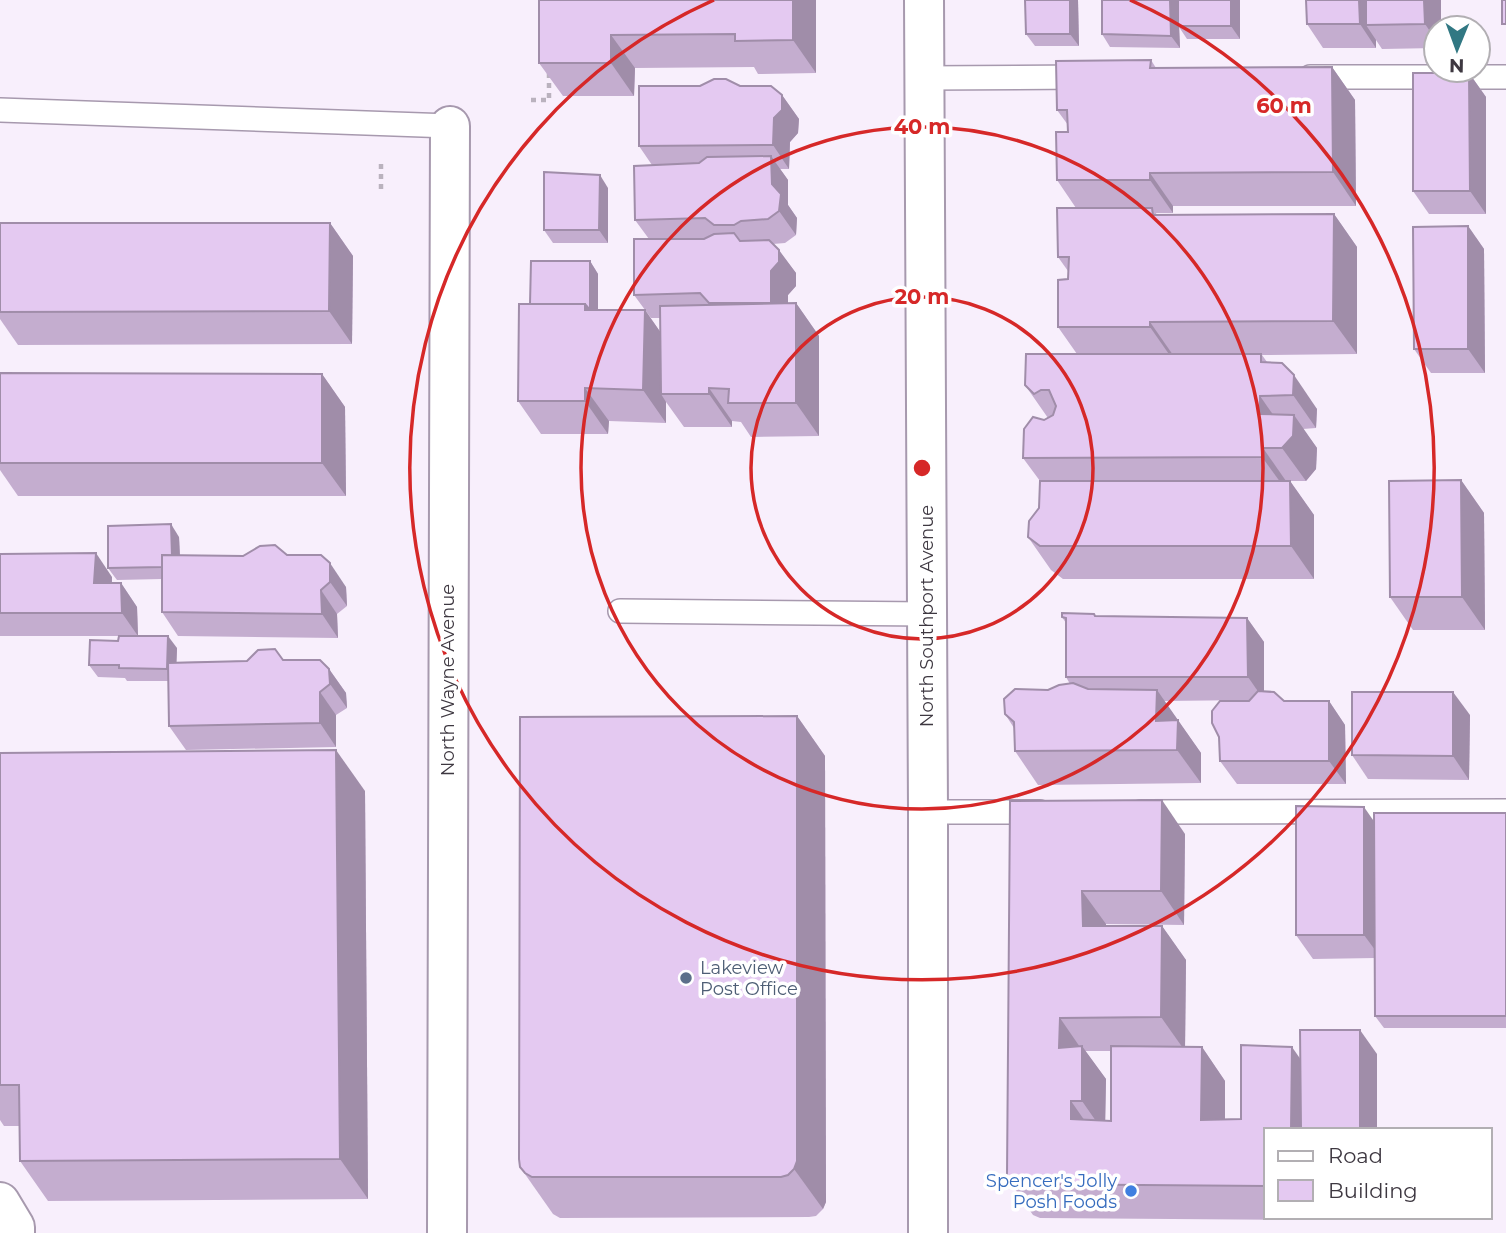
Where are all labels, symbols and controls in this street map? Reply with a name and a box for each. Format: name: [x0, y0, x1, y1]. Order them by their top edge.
north arrow: [1422, 14, 1492, 84]
text: N: [1449, 54, 1465, 77]
text: 60 m: [1256, 93, 1312, 118]
text: 40 m: [894, 114, 950, 139]
text: 20 m: [895, 284, 949, 309]
centre of rings: [910, 456, 934, 480]
street label: North Southport Avenue: [916, 505, 938, 727]
street label: North Wayne Avenue: [437, 584, 459, 776]
place label: Lakeview Post Office: [700, 957, 798, 1000]
marker: Lakeview Post Office: [678, 970, 694, 986]
legend: [1264, 1128, 1492, 1219]
text: Road: [1328, 1143, 1383, 1168]
place label: Spencer's Jolly Posh Foods: [986, 1170, 1117, 1213]
text: Building: [1328, 1178, 1418, 1203]
marker: Spencer's Jolly Posh Foods: [1123, 1183, 1139, 1199]

